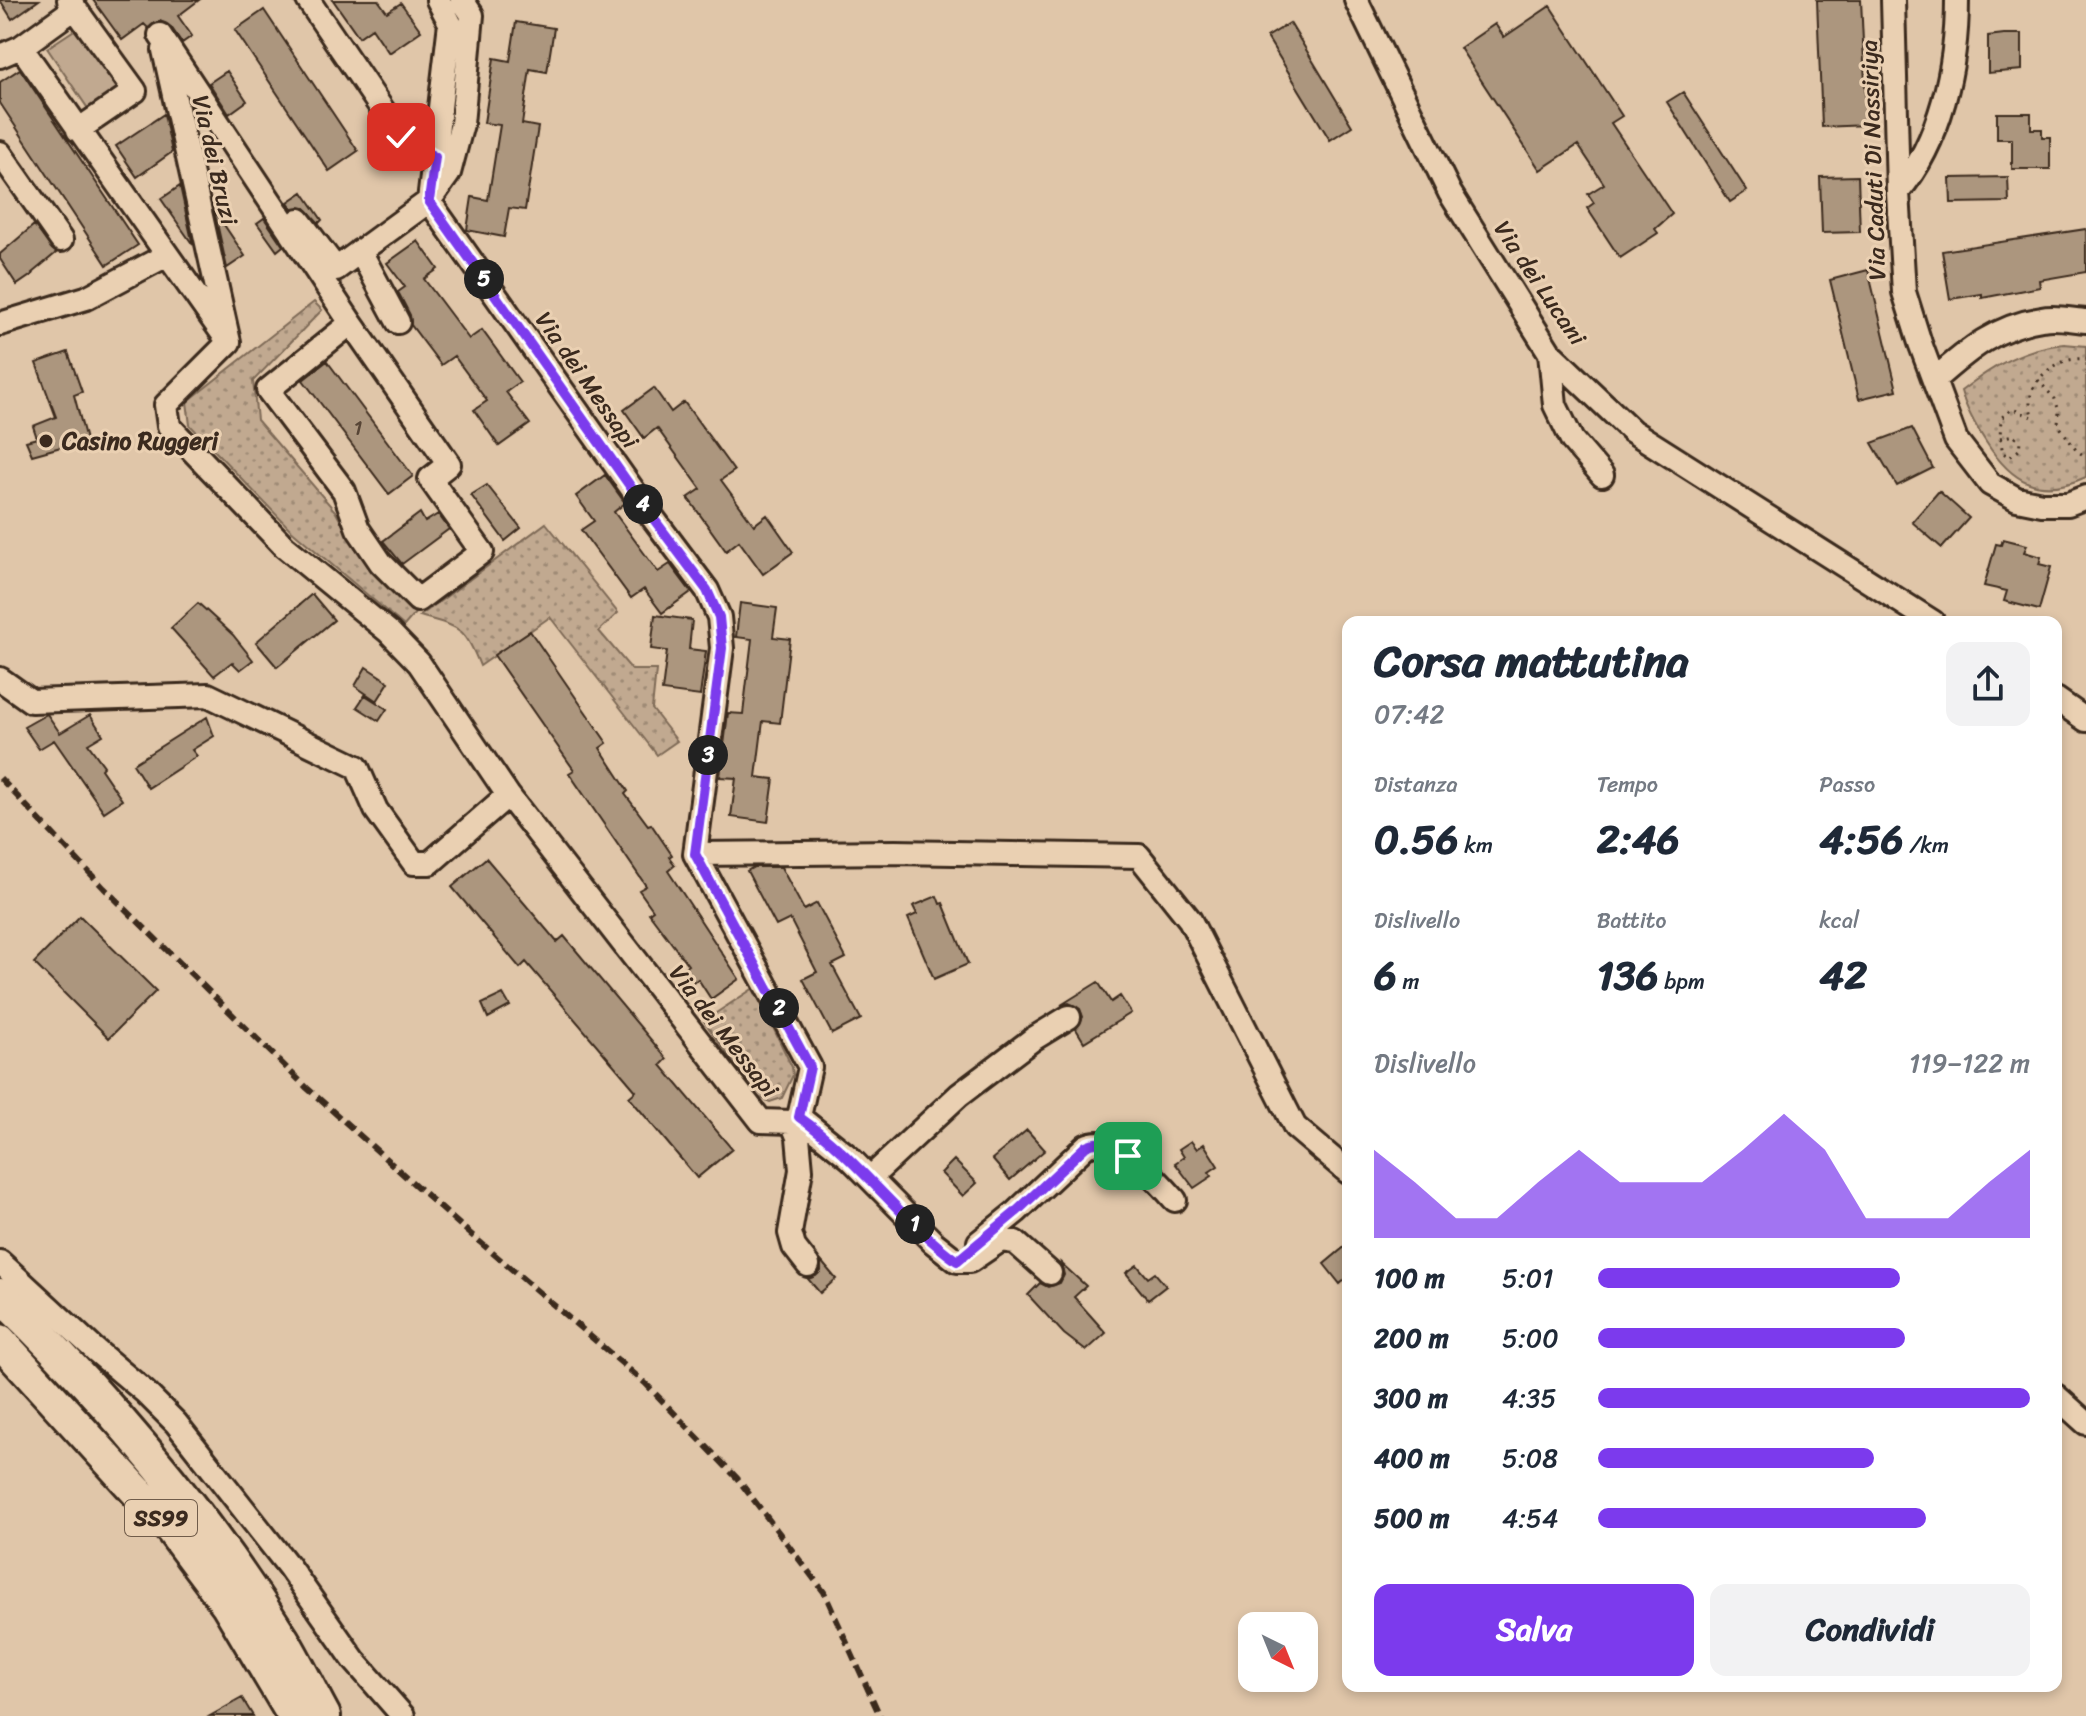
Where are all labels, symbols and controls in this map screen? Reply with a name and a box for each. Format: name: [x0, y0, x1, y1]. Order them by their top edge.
street label: Via Caduti Di Nassiriya: [1848, 39, 1898, 281]
street label: Via dei Bruzi: [180, 91, 250, 229]
pin: [367, 103, 435, 171]
icon: check: [379, 115, 423, 159]
street label: Via dei Lucani: [1482, 212, 1598, 356]
pin: 5: [464, 259, 504, 299]
text: 5: [477, 259, 491, 298]
street label: Via dei Messapi: [524, 302, 651, 459]
house number: 1: [354, 411, 362, 446]
place label: Casino Ruggeri: [61, 420, 220, 462]
marker: Casino Ruggeri: [37, 432, 55, 450]
pin: 4: [623, 484, 663, 524]
text: 4: [636, 484, 650, 523]
text: Corsa mattutina: [1374, 622, 1689, 700]
button: share: [1946, 642, 2030, 726]
text: 07:42: [1374, 691, 1444, 737]
pin: 3: [688, 735, 728, 775]
text: 3: [702, 735, 714, 774]
text: Distanza: [1374, 765, 1457, 804]
text: Tempo: [1597, 765, 1658, 804]
text: Passo: [1819, 765, 1875, 804]
text: 0.56: [1374, 804, 1459, 875]
text: 2:46: [1597, 804, 1680, 875]
text: 4:56: [1819, 804, 1904, 875]
text: km: [1459, 826, 1493, 865]
text: /km: [1904, 826, 1949, 865]
text: Dislivello: [1374, 901, 1460, 940]
text: Battito: [1597, 901, 1666, 940]
text: kcal: [1819, 901, 1859, 940]
text: 6: [1374, 940, 1397, 1011]
text: 136: [1597, 940, 1659, 1011]
text: 42: [1819, 940, 1867, 1011]
street label: Via dei Messapi: [658, 955, 791, 1108]
text: m: [1397, 962, 1419, 1001]
text: bpm: [1659, 962, 1705, 1001]
pin: 2: [759, 988, 799, 1028]
text: 2: [773, 988, 785, 1027]
text: Dislivello: [1374, 1040, 1476, 1086]
text: 119–122 m: [1909, 1040, 2030, 1086]
pin: [1094, 1122, 1162, 1190]
icon: arrive: [1106, 1134, 1150, 1178]
pin: 1: [895, 1204, 935, 1244]
text: 1: [910, 1204, 920, 1243]
text: 100 m: [1374, 1255, 1445, 1301]
text: 5:01: [1502, 1255, 1553, 1301]
text: 200 m: [1374, 1315, 1449, 1361]
text: 5:00: [1502, 1315, 1559, 1361]
text: 300 m: [1374, 1375, 1448, 1421]
text: 4:35: [1502, 1375, 1556, 1421]
text: 400 m: [1374, 1435, 1450, 1481]
text: 5:08: [1502, 1435, 1558, 1481]
text: 500 m: [1374, 1495, 1449, 1541]
text: 4:54: [1502, 1495, 1558, 1541]
road number: SS99: [125, 1500, 197, 1536]
button: Salva: [1374, 1584, 1694, 1676]
button: Condividi: [1710, 1584, 2030, 1676]
north arrow: [1238, 1612, 1318, 1692]
map controls: [1238, 1612, 1318, 1692]

